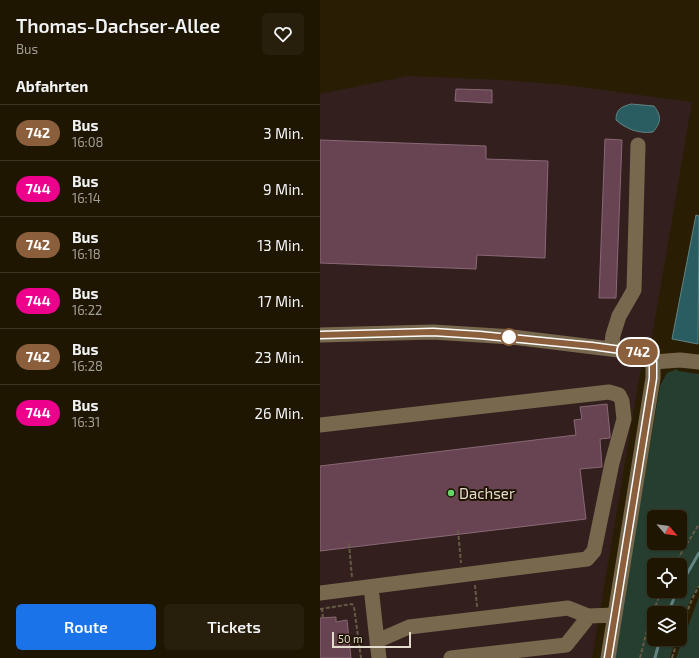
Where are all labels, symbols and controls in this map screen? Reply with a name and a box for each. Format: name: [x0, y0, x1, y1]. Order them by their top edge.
button: heart: [262, 13, 304, 55]
text: Thomas-Dachser-Allee: [16, 14, 220, 37]
text: Bus: [16, 41, 38, 57]
text: Abfahrten: [16, 77, 88, 95]
text: Bus: [72, 116, 98, 134]
text: 742: [26, 124, 50, 141]
text: 3 Min.: [263, 124, 304, 142]
text: 16:08: [72, 134, 103, 150]
text: Bus: [72, 172, 98, 190]
text: 744: [25, 180, 51, 197]
text: 9 Min.: [263, 180, 304, 198]
text: 16:14: [72, 190, 101, 206]
text: Bus: [72, 228, 98, 246]
text: 742: [26, 236, 50, 253]
text: 13 Min.: [257, 236, 304, 254]
text: 16:18: [72, 246, 101, 262]
text: Bus: [72, 284, 98, 302]
text: 744: [25, 292, 51, 309]
text: 17 Min.: [258, 292, 304, 310]
text: 16:22: [72, 302, 102, 318]
unlabelled marker: [500, 328, 518, 346]
line badge: 742: [615, 339, 661, 365]
text: Bus: [72, 340, 98, 358]
text: 742: [626, 343, 650, 360]
text: 742: [26, 348, 50, 365]
text: 23 Min.: [255, 348, 304, 366]
text: 16:28: [72, 358, 103, 374]
text: Bus: [72, 396, 98, 414]
text: 744: [25, 404, 51, 421]
text: 26 Min.: [255, 404, 304, 422]
text: 16:31: [72, 414, 100, 430]
place label: Dachser: [459, 484, 515, 502]
marker: Dachser: [446, 488, 456, 498]
north arrow: [647, 510, 687, 550]
map controls: [647, 510, 687, 646]
button: locate: [647, 558, 687, 598]
button: Route: [16, 604, 156, 650]
button: Tickets: [164, 604, 304, 650]
button: layers: [647, 606, 687, 646]
scale bar: [332, 630, 411, 649]
text: 50 m: [338, 632, 363, 645]

